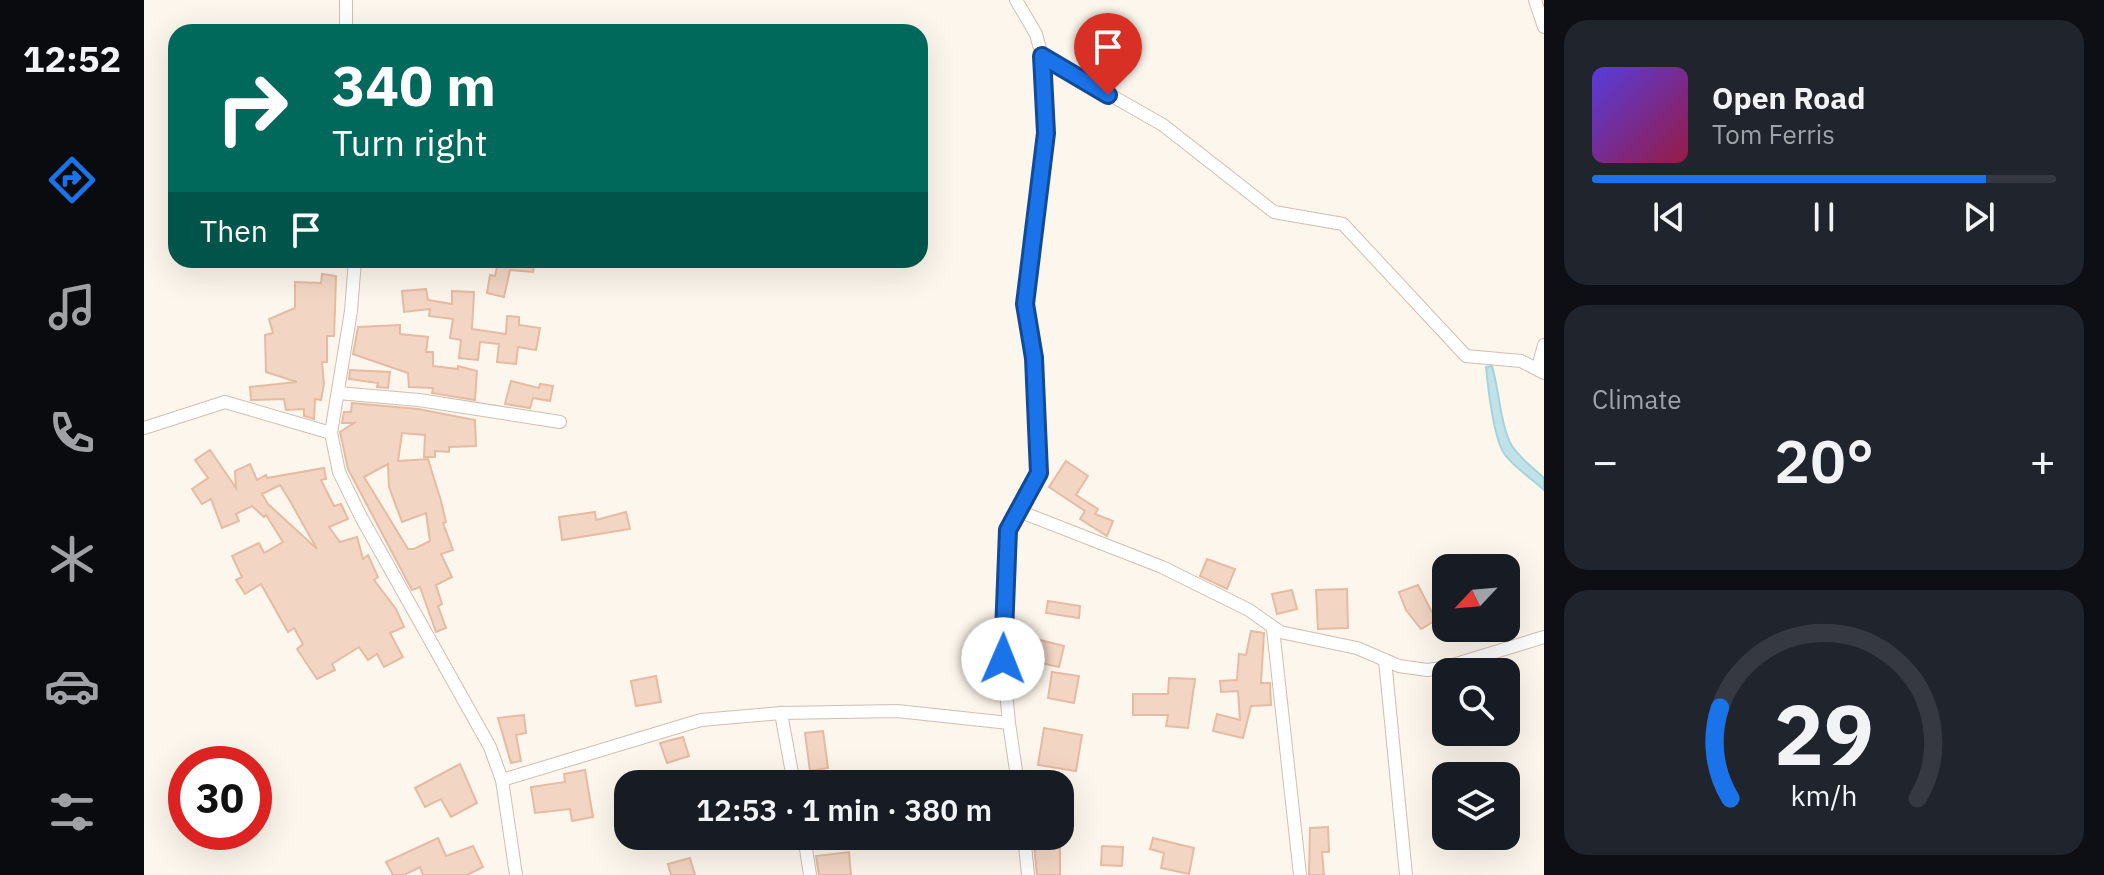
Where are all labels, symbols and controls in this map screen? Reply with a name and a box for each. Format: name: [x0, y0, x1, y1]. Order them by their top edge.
pin: [1074, 13, 1142, 95]
icon: arrive: [1086, 25, 1130, 69]
text: 12:52: [23, 35, 121, 82]
text: 340 m: [332, 49, 496, 121]
icon: right: [200, 56, 304, 160]
text: Open Road: [1712, 78, 1865, 117]
text: Tom Ferris: [1712, 117, 1835, 151]
text: Turn right: [332, 119, 488, 166]
icon: directions: [44, 152, 100, 208]
icon: previous: [1647, 195, 1691, 239]
icon: pause: [1802, 195, 1846, 239]
icon: next: [1957, 195, 2001, 239]
icon: arrive: [284, 208, 328, 252]
text: Then: [200, 211, 268, 250]
icon: music: [44, 279, 100, 335]
text: Climate: [1592, 382, 1682, 416]
icon: phone: [44, 405, 100, 461]
text: 20°: [1774, 421, 1874, 500]
text: −: [1592, 432, 1618, 489]
text: +: [2030, 432, 2056, 489]
icon: climate: [44, 531, 100, 587]
north arrow: [1432, 554, 1520, 642]
map controls: [1432, 554, 1520, 850]
position arrow: [961, 617, 1045, 701]
icon: car: [44, 658, 100, 714]
button: search: [1432, 658, 1520, 746]
text: 29: [1774, 679, 1874, 787]
speed limit sign: 30: [168, 746, 272, 850]
button: layers: [1432, 762, 1520, 850]
text: km/h: [1790, 777, 1858, 814]
icon: filters: [44, 784, 100, 840]
text: 12:53 · 1 min · 380 m: [696, 790, 992, 829]

